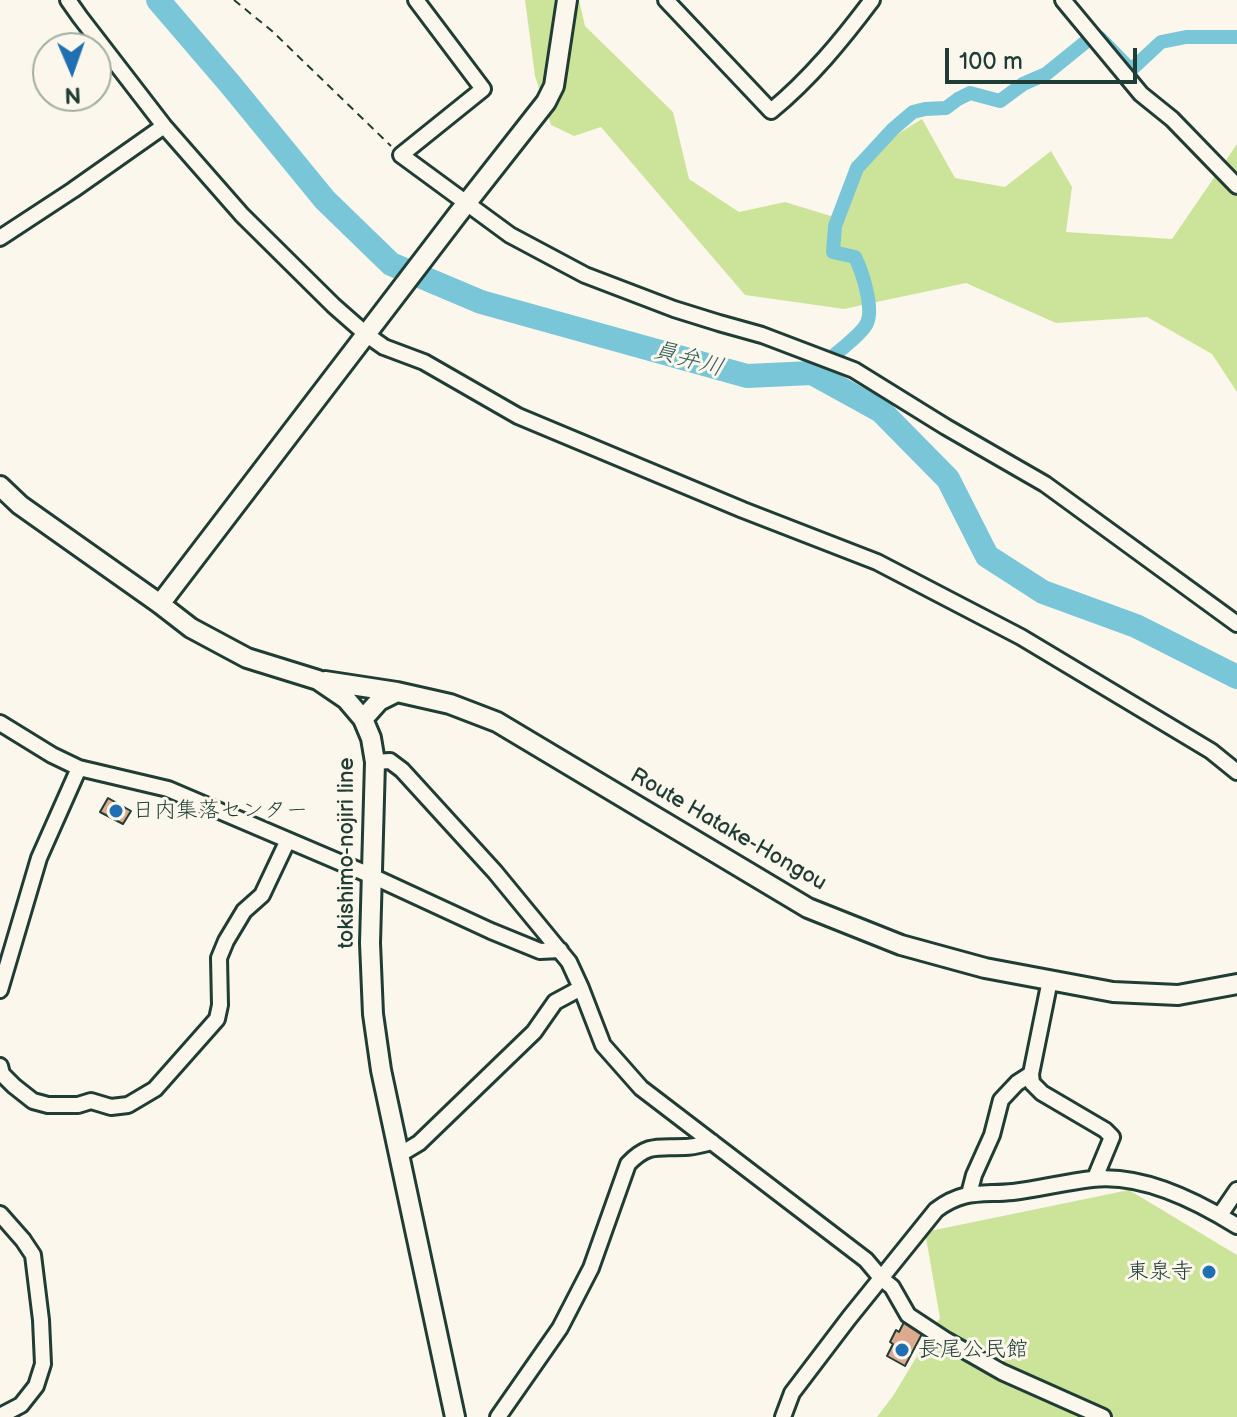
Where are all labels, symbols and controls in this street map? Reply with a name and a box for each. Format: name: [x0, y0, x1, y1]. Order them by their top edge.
north arrow: [32, 32, 112, 112]
scale bar: [949, 32, 1141, 82]
text: 100 m: [959, 47, 1023, 76]
text: N: [64, 81, 82, 108]
water label: 員弁川: [649, 336, 727, 384]
street label: tokishimo-nojiri line: [334, 758, 360, 948]
street label: Route Hatake-Hongou: [625, 763, 831, 897]
place label: 日内集落センター: [132, 798, 308, 824]
marker: 日内集落センター: [107, 802, 125, 820]
place label: 東泉寺: [1127, 1259, 1193, 1285]
marker: 東泉寺: [1200, 1263, 1218, 1281]
place label: 長尾公民館: [918, 1337, 1028, 1363]
marker: 長尾公民館: [893, 1341, 911, 1359]

